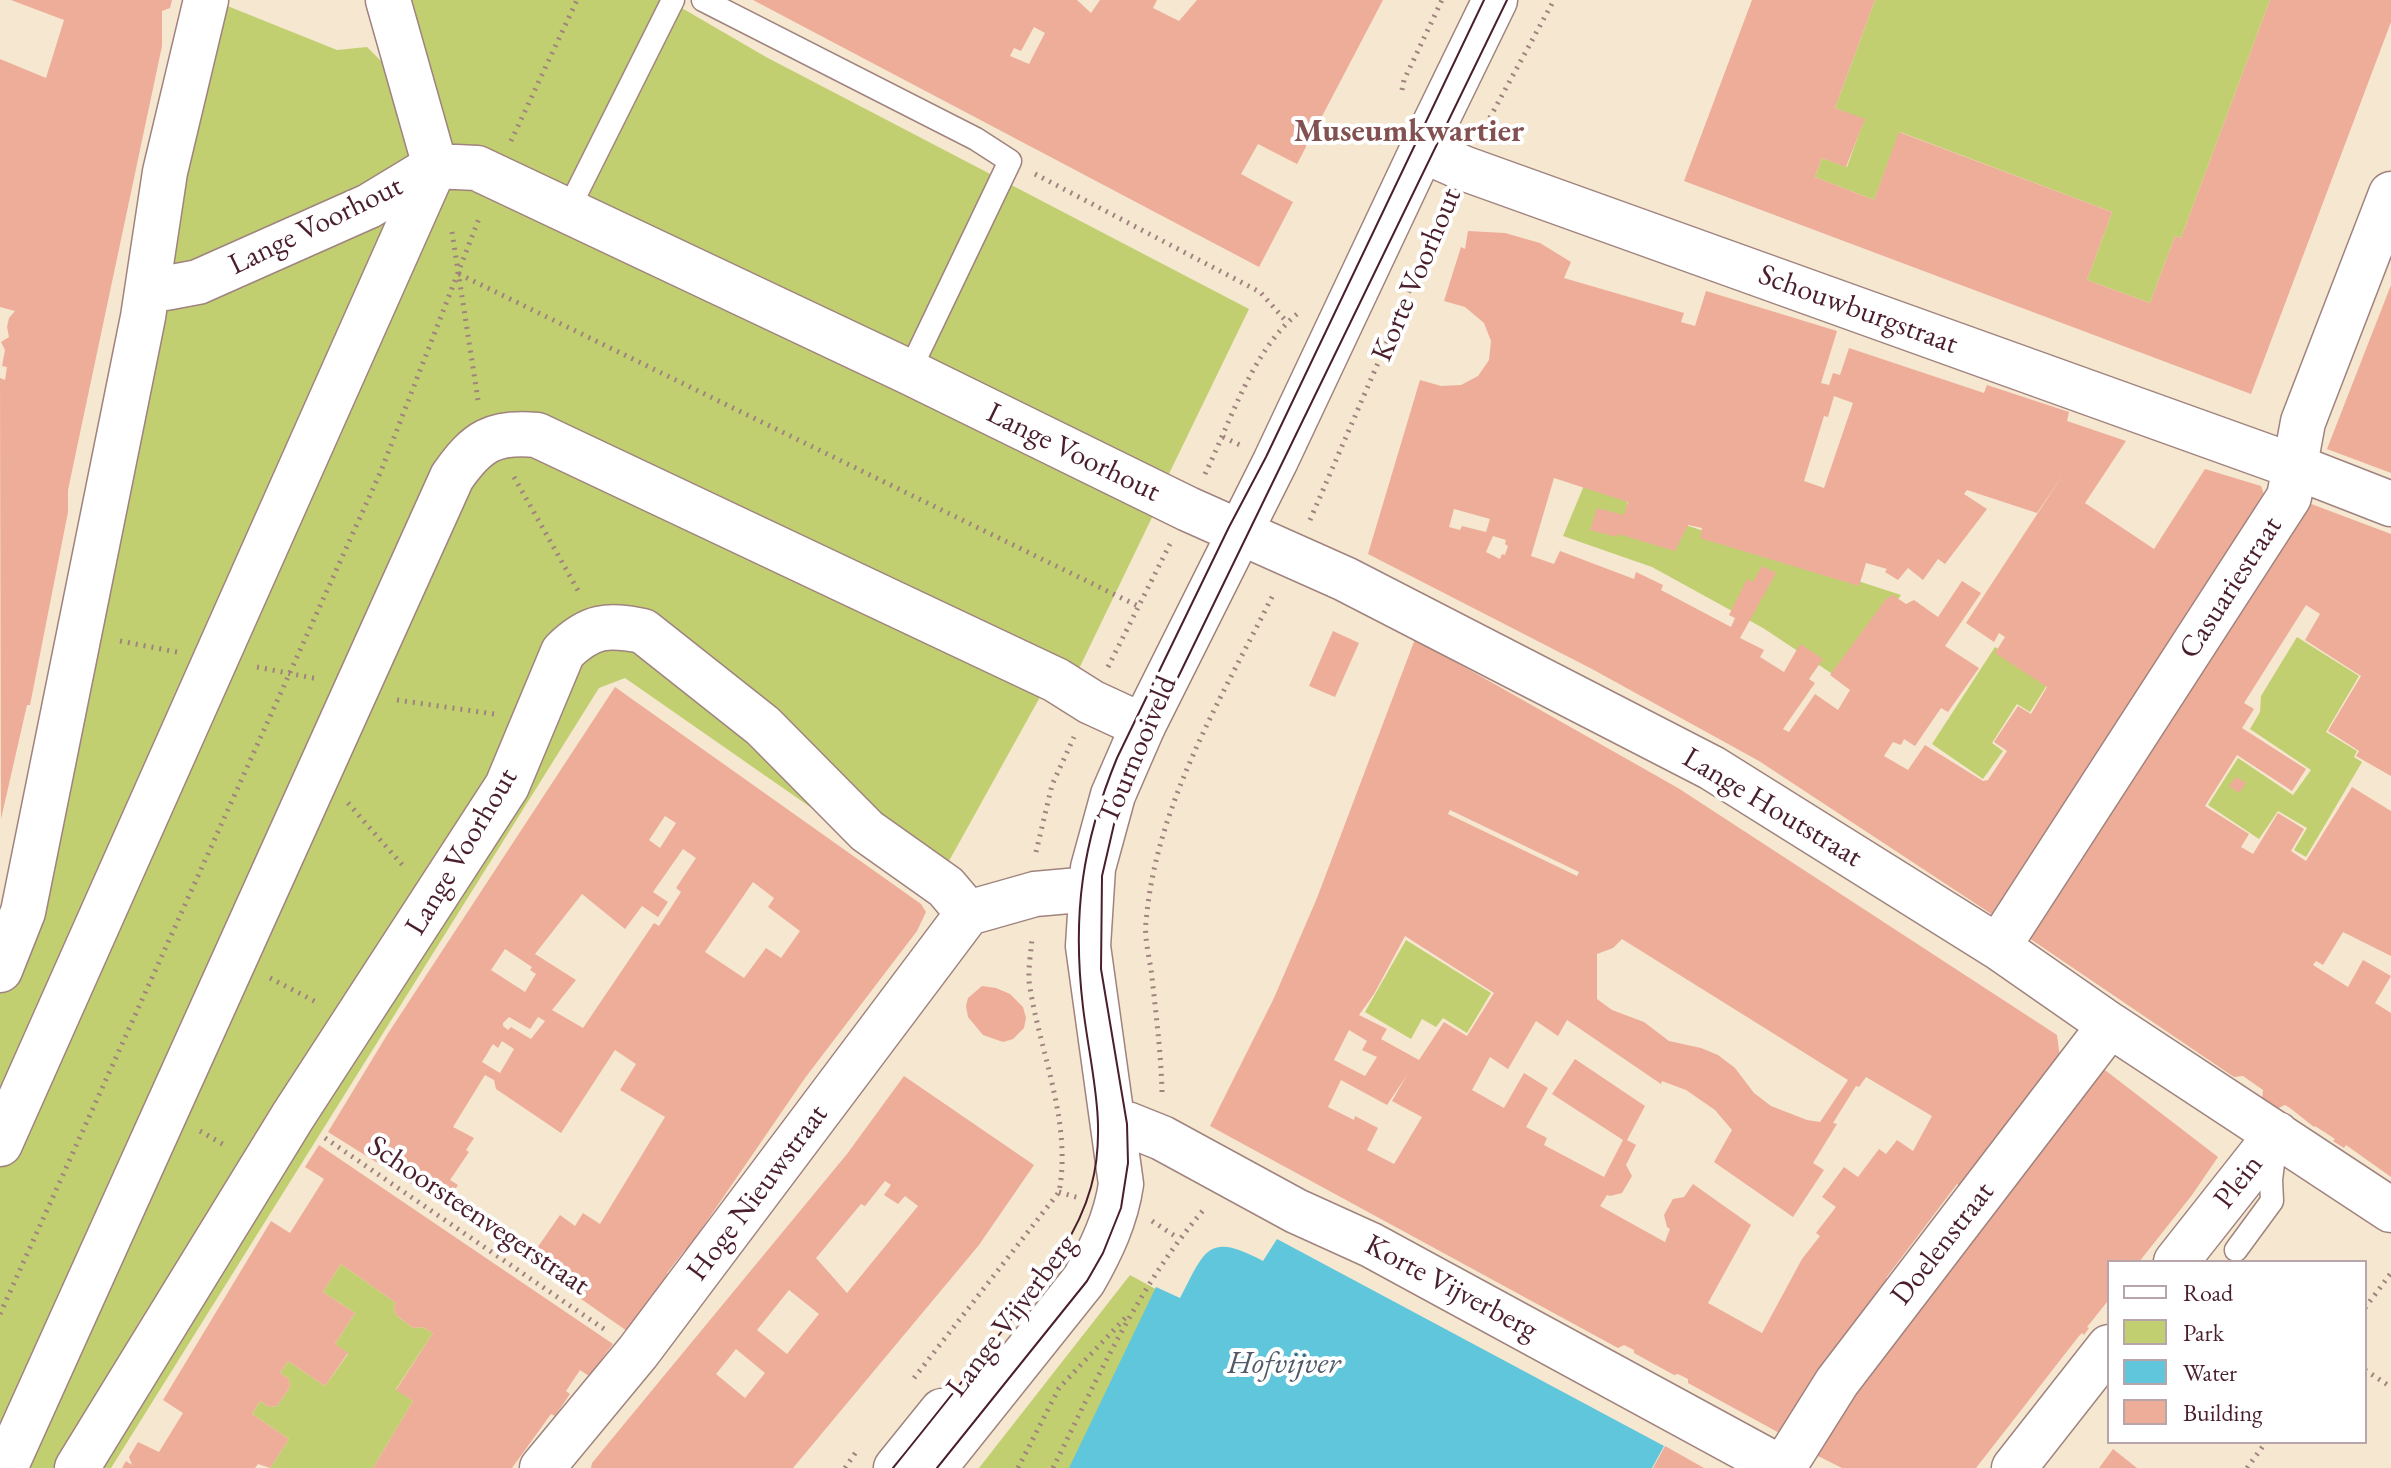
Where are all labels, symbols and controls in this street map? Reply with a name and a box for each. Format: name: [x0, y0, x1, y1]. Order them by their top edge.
district label: Museumkwartier: [1294, 113, 1524, 151]
street label: Lange Voorhout: [223, 169, 409, 283]
street label: Korte Voorhout: [1364, 183, 1470, 367]
street label: Schouwburgstraat: [1753, 257, 1963, 363]
street label: Lange Voorhout: [980, 396, 1166, 510]
street label: Casuariestraat: [2172, 510, 2290, 666]
street label: Tournooiveld: [1091, 671, 1185, 829]
street label: Lange Houtstraat: [1676, 740, 1868, 876]
street label: Lange Voorhout: [398, 762, 526, 942]
street label: Hoge Nieuwstraat: [680, 1098, 836, 1288]
street label: Schoorsteenvegerstraat: [360, 1128, 596, 1304]
street label: Plein: [2207, 1148, 2271, 1216]
street label: Doelenstraat: [1884, 1175, 2002, 1313]
street label: Korte Vijverberg: [1358, 1227, 1544, 1349]
street label: Lange Vijverberg: [939, 1228, 1085, 1404]
legend: [2107, 1260, 2367, 1444]
text: Road: [2183, 1277, 2233, 1308]
text: Park: [2183, 1317, 2224, 1348]
water label: Hofvijver: [1228, 1345, 1340, 1383]
text: Water: [2183, 1357, 2237, 1388]
text: Building: [2183, 1397, 2263, 1428]

